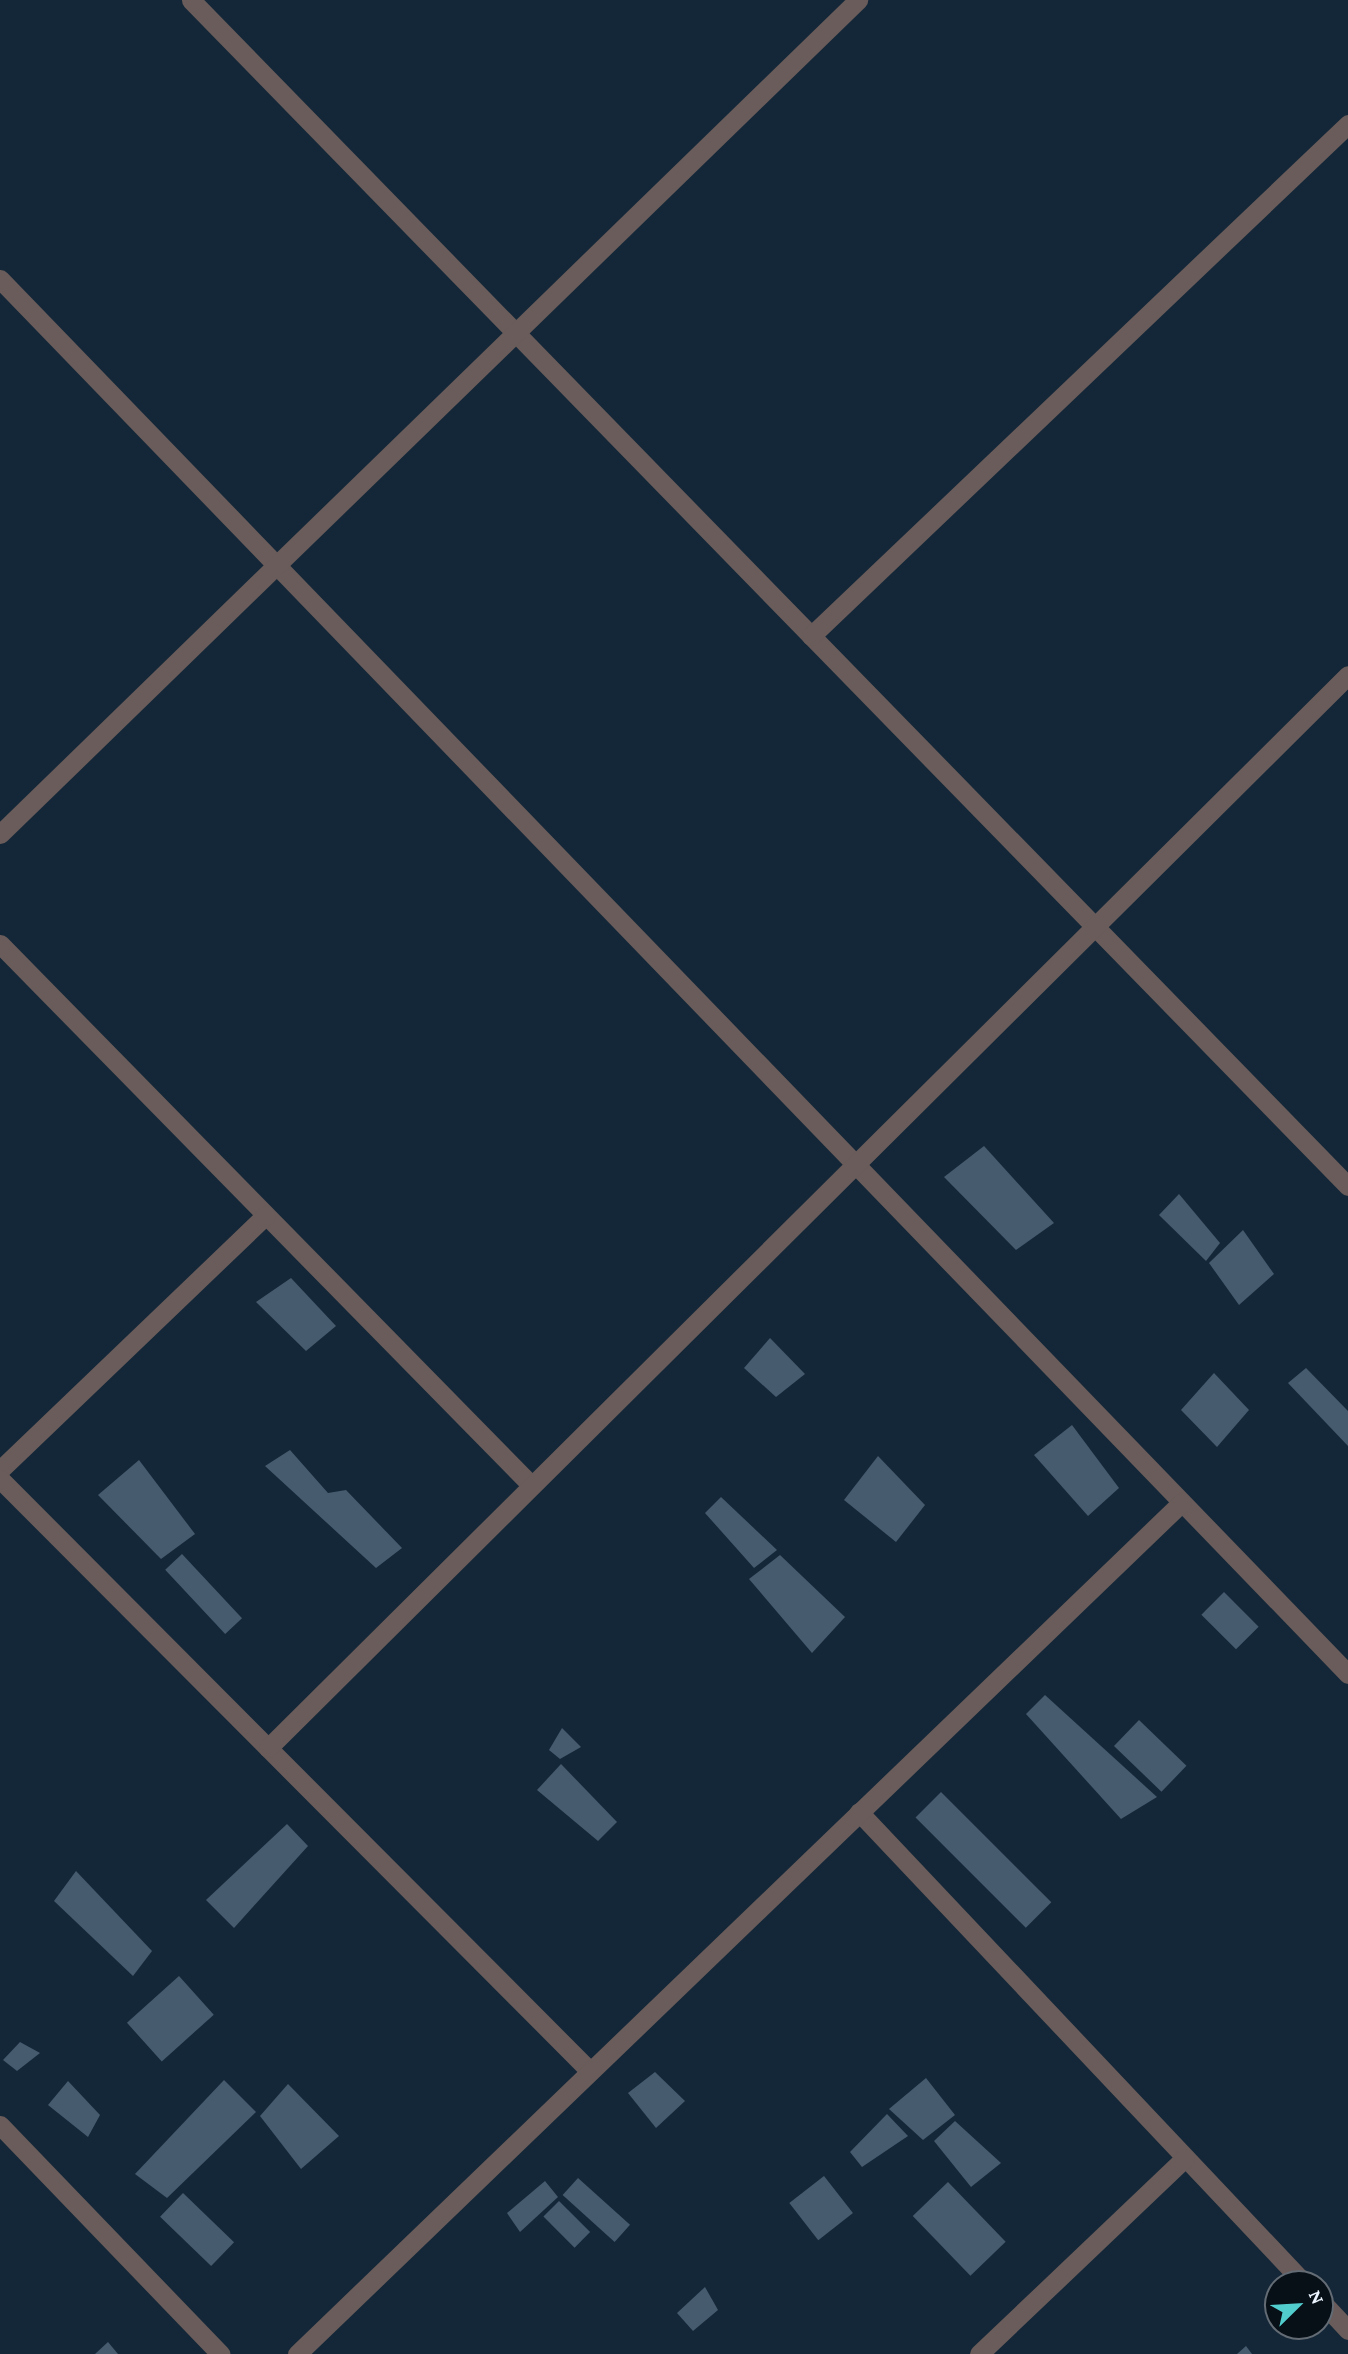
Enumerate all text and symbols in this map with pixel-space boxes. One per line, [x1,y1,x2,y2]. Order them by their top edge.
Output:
north arrow [1264,2270,1334,2340]
text: N [1305,2287,1329,2307]

